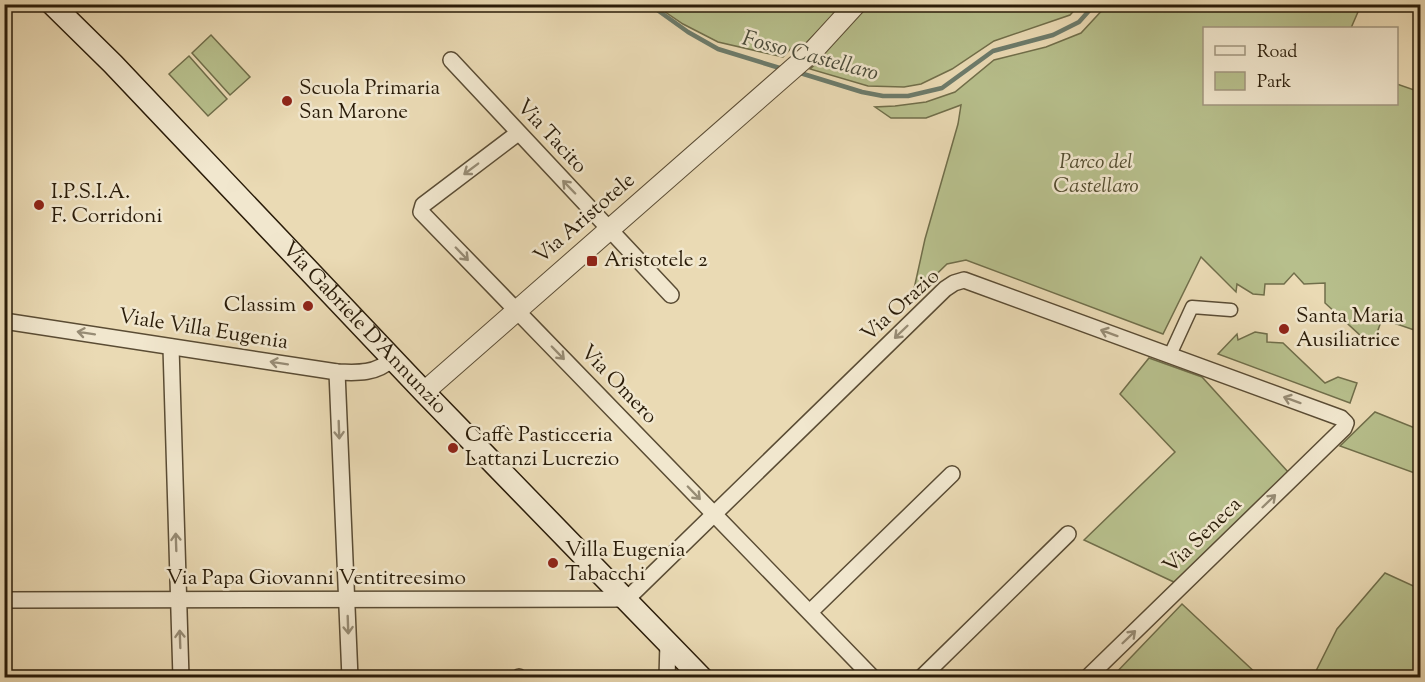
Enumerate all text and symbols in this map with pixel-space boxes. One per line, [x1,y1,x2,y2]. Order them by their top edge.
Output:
water label: Fosso Castellaro [738,23,882,91]
legend [1203,27,1398,105]
text: Road [1257,40,1297,66]
text: Park [1257,70,1292,96]
place label: Scuola Primaria San Marone [299,74,440,128]
street label: Via Tacito [509,93,593,181]
marker: Scuola Primaria San Marone [280,94,294,108]
park label: Parco del Castellaro [1053,148,1139,202]
one-way arrow [464,162,480,175]
street label: Via Aristotele [528,167,642,271]
place label: I.P.S.I.A. F. Corridoni [51,178,163,232]
one-way arrow [562,180,577,195]
marker: I.P.S.I.A. F. Corridoni [32,198,46,212]
street label: Via Gabriele D'Annunzio [274,235,453,422]
place label: Aristotele 2 [604,246,708,276]
one-way arrow [455,247,469,262]
marker: Aristotele 2 [585,254,599,268]
street label: Via Orazio [855,263,947,349]
place label: Classim [224,291,296,321]
marker: Classim [301,299,315,313]
street label: Viale Villa Eugenia [116,302,290,358]
place label: Santa Maria Ausiliatrice [1296,302,1404,356]
marker: Santa Maria Ausiliatrice [1277,322,1291,336]
one-way arrow [894,325,909,339]
one-way arrow [1101,326,1119,337]
one-way arrow [77,328,96,339]
street label: Via Omero [572,339,664,431]
one-way arrow [551,345,565,360]
one-way arrow [269,357,289,368]
one-way arrow [1284,394,1302,405]
one-way arrow [334,419,345,439]
place label: Caffè Pasticceria Lattanzi Lucrezio [465,421,619,475]
marker: Caffè Pasticceria Lattanzi Lucrezio [446,441,460,455]
one-way arrow [686,485,701,500]
street label: Via Seneca [1157,491,1249,581]
one-way arrow [1261,494,1276,508]
one-way arrow [171,532,182,552]
place label: Villa Eugenia Tabacchi [565,536,686,590]
marker: Villa Eugenia Tabacchi [546,556,560,570]
street label: Via Papa Giovanni Ventitreesimo [166,564,466,594]
one-way arrow [342,614,353,634]
one-way arrow [174,629,185,649]
one-way arrow [1121,629,1136,644]

